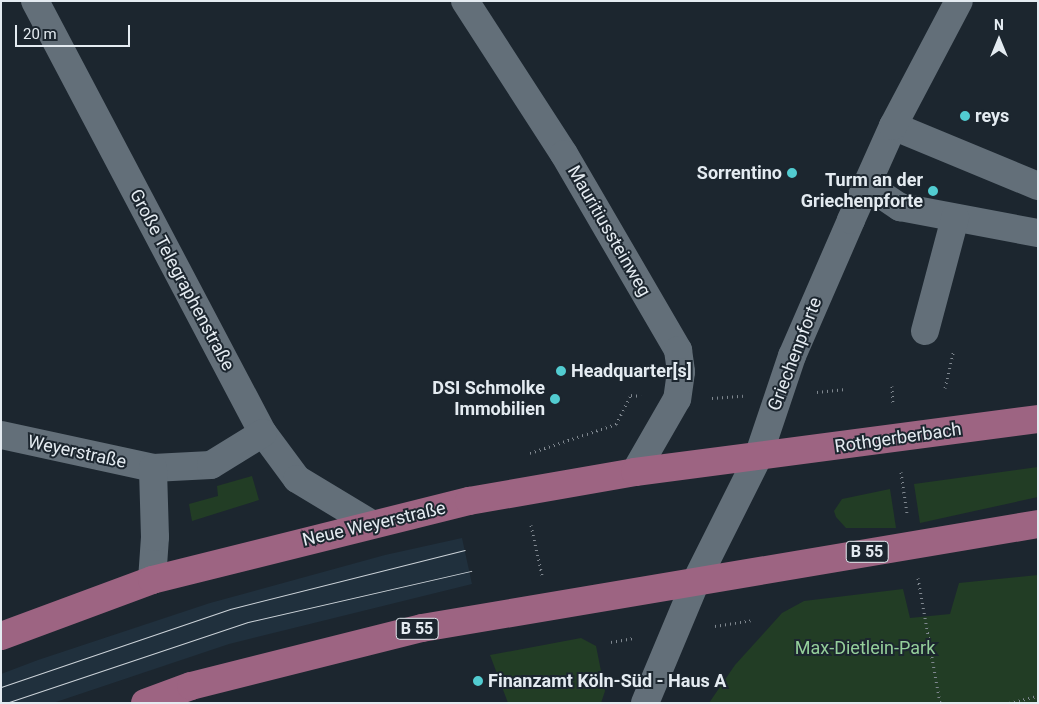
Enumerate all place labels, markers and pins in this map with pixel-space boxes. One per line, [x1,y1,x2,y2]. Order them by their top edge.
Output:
place label: reys [975,105,1009,127]
marker: reys [959,110,971,122]
place label: Sorrentino [697,162,782,184]
marker: Sorrentino [786,167,798,179]
place label: Turm an der Griechenpforte [801,170,923,212]
marker: Turm an der Griechenpforte [927,185,939,197]
place label: Headquarter[s] [571,360,692,382]
marker: Headquarter[s] [555,365,567,377]
place label: DSI Schmolke Immobilien [432,378,545,420]
marker: DSI Schmolke Immobilien [549,393,561,405]
place label: Finanzamt Köln-Süd - Haus A [488,670,726,692]
marker: Finanzamt Köln-Süd - Haus A [472,675,484,687]

